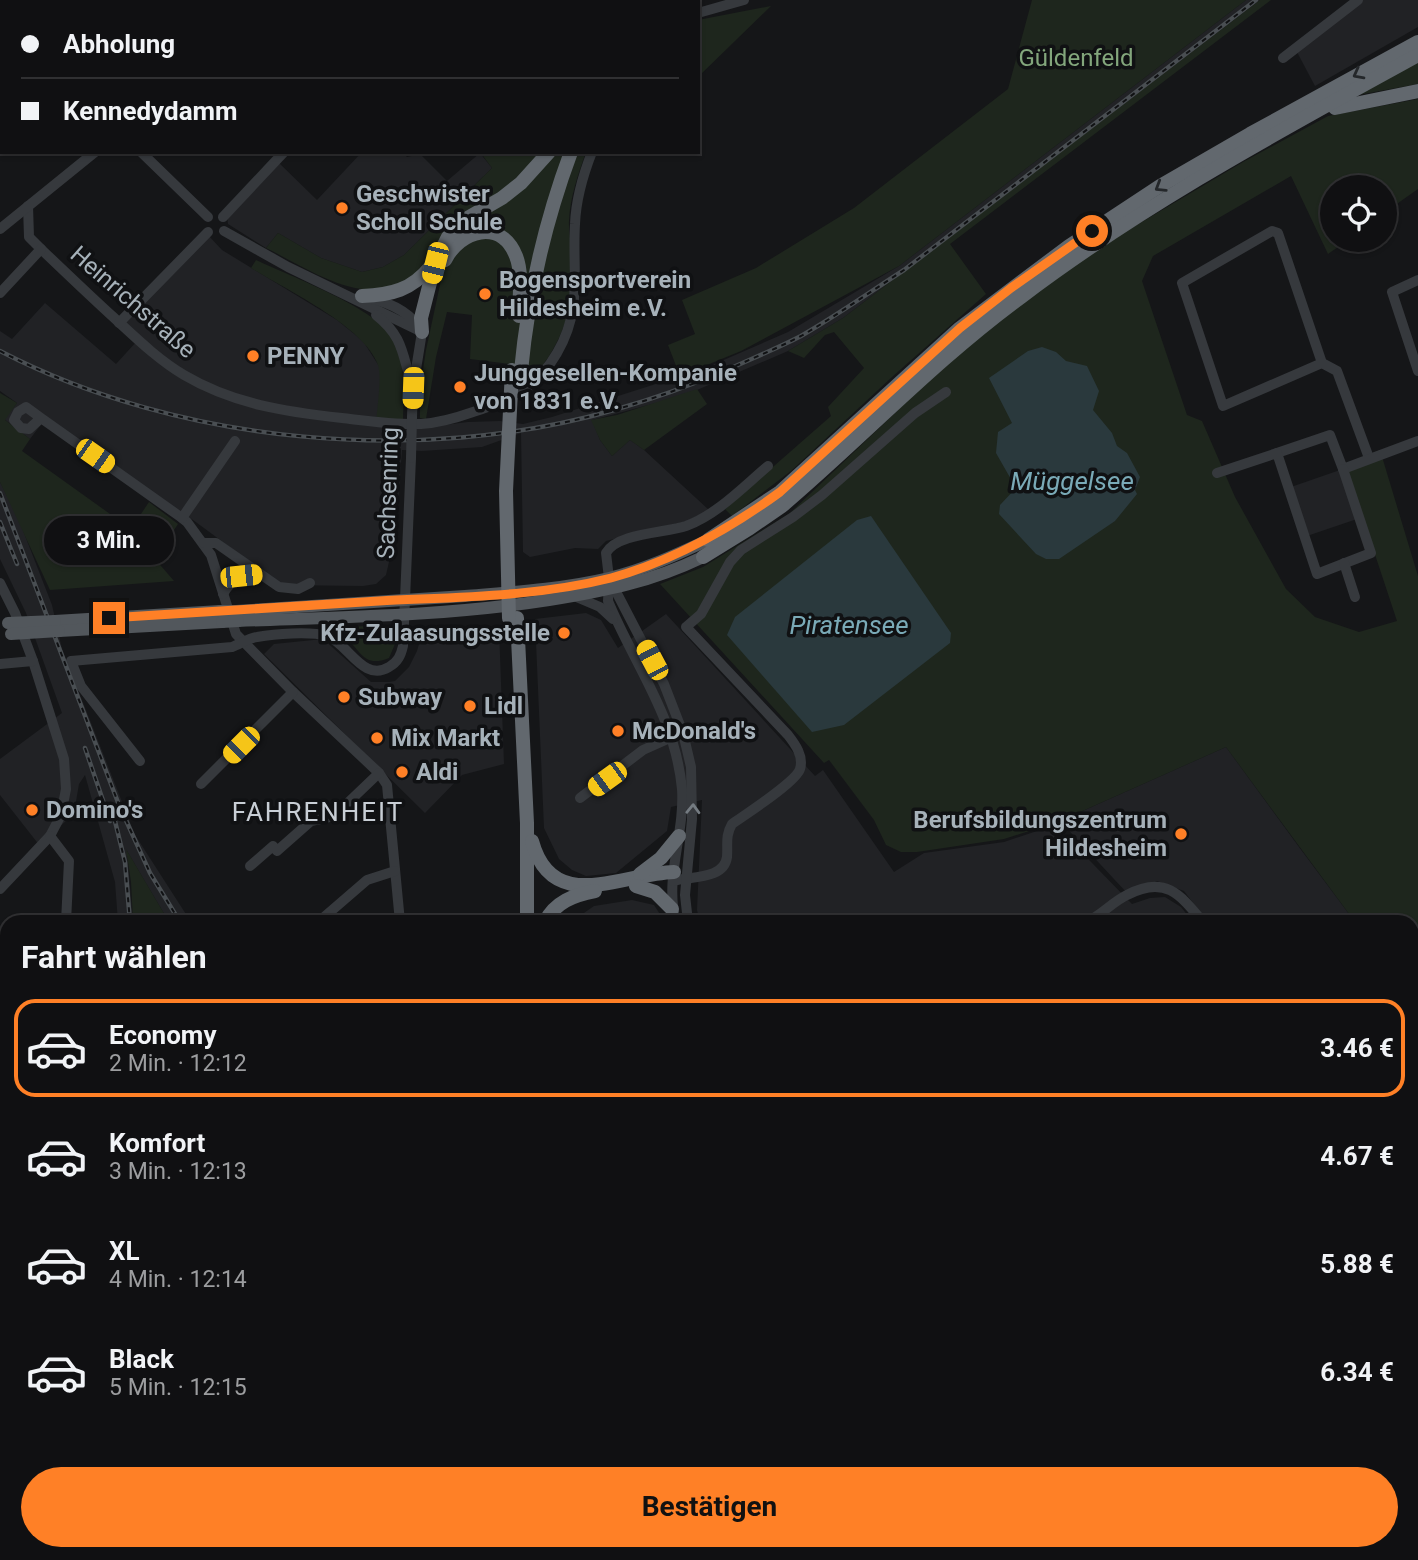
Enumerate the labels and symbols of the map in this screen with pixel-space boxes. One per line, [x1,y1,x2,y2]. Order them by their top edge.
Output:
park label: Güldenfeld [1018,44,1134,72]
one-way arrow [1353,66,1365,79]
one-way arrow [1155,178,1168,191]
place label: Geschwister Scholl Schule [356,180,502,236]
marker: Geschwister Scholl Schule [334,200,350,216]
route start [1076,215,1108,247]
street label: Heinrichstraße [65,240,201,364]
car [420,240,451,286]
place label: Bogensportverein Hildesheim e.V. [499,266,691,322]
marker: Bogensportverein Hildesheim e.V. [477,286,493,302]
place label: PENNY [267,342,345,370]
marker: PENNY [245,348,261,364]
place label: Junggesellen-Kompanie von 1831 e.V. [474,359,737,415]
car [402,367,425,409]
marker: Junggesellen-Kompanie von 1831 e.V. [452,379,468,395]
street label: Sachsenring [372,426,404,560]
car [72,435,119,477]
water label: Müggelsee [1010,466,1134,496]
callout: 3 Min. [44,516,174,566]
car [220,563,263,589]
route end [93,602,125,634]
water label: Piratensee [789,610,909,640]
place label: Kfz-Zulaasungsstelle [320,619,550,647]
marker: Kfz-Zulaasungsstelle [556,625,572,641]
car [633,637,672,683]
place label: Subway [358,683,443,711]
marker: Subway [336,689,352,705]
place label: Lidl [484,692,523,720]
marker: Lidl [462,698,478,714]
place label: McDonald's [632,717,756,745]
car [219,723,264,767]
marker: McDonald's [610,723,626,739]
place label: Mix Markt [391,724,500,752]
marker: Mix Markt [369,730,385,746]
place label: Aldi [416,758,458,786]
car [584,758,631,800]
marker: Aldi [394,764,410,780]
place label: Domino's [46,796,143,824]
district label: FAHRENHEIT [232,797,404,827]
marker: Domino's [24,802,40,818]
one-way arrow [685,804,700,815]
place label: Berufsbildungszentrum Hildesheim [913,806,1167,862]
marker: Berufsbildungszentrum Hildesheim [1173,826,1189,842]

